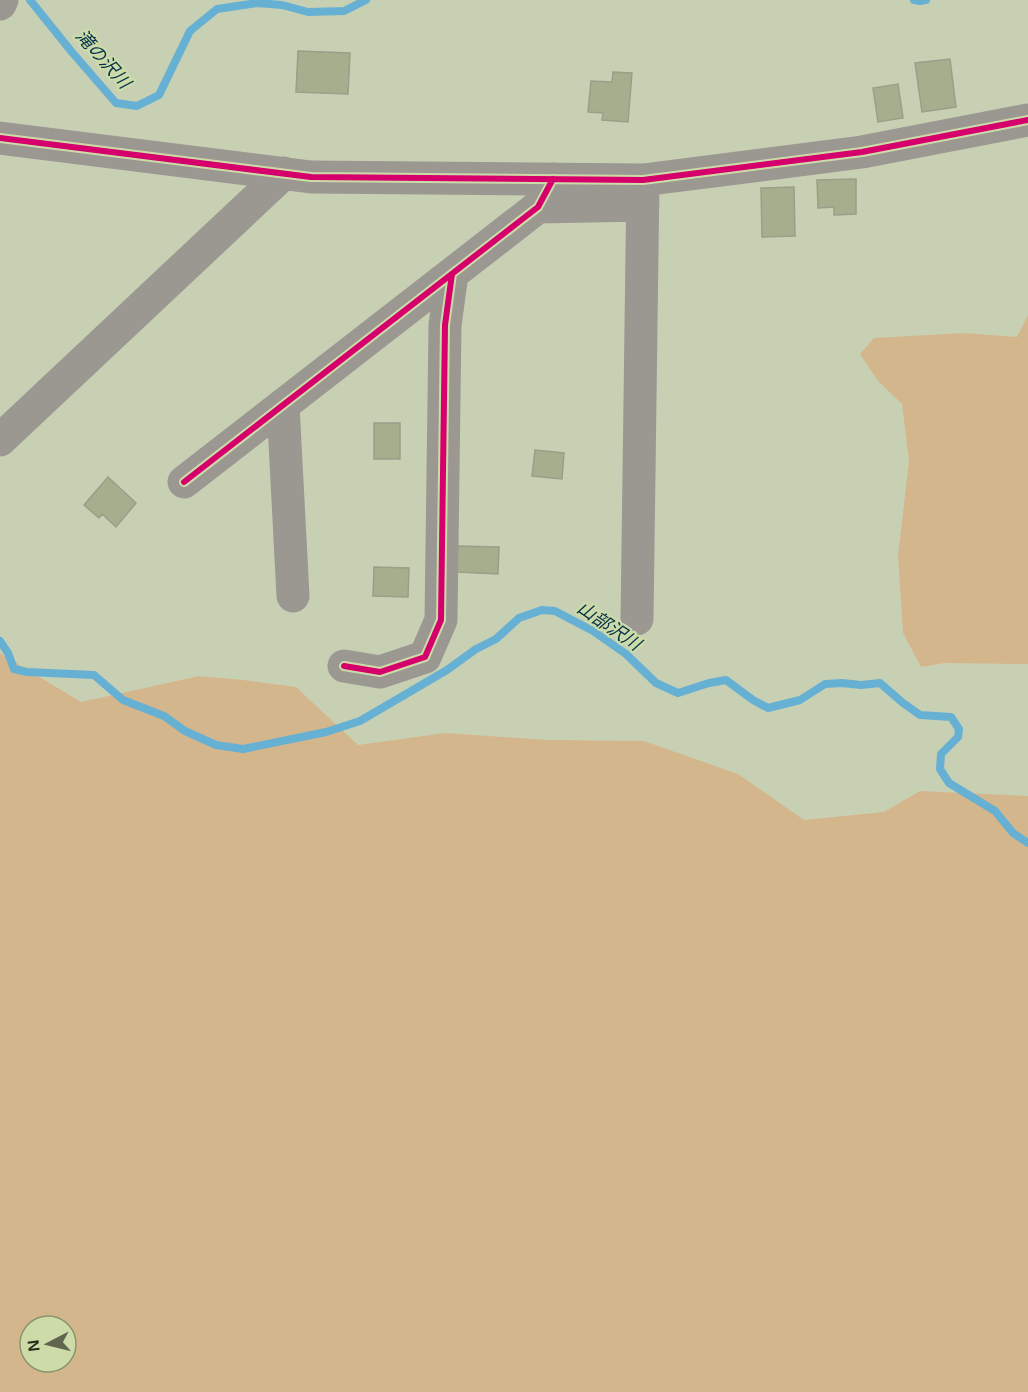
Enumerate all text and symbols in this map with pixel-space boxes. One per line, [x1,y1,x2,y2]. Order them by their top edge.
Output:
water label: 滝の沢川 [71,26,136,94]
water label: 山部沢川 [574,598,646,656]
north arrow [18,1314,78,1374]
text: N [24,1339,43,1353]

